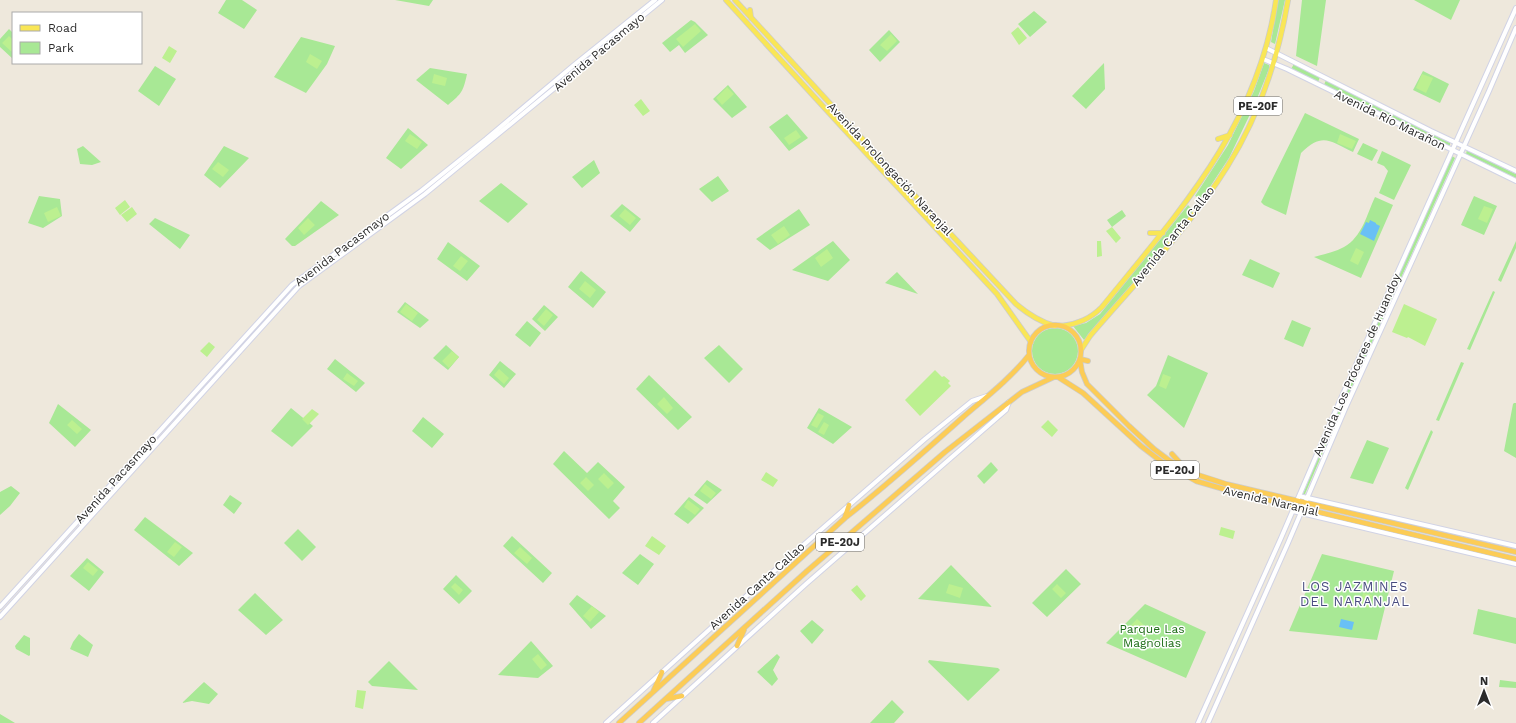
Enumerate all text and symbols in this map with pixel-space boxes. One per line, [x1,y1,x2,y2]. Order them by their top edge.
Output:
street label: Avenida Pacasmayo [551,10,647,94]
legend [12,12,142,64]
text: Road [48,21,77,35]
text: Park [48,41,74,55]
street label: Avenida Río Marañon [1332,87,1448,153]
road number: PE-20F [1234,97,1282,115]
street label: Avenida Prolongación Naranjal [825,100,956,239]
street label: Avenida Canta Callao [1129,183,1217,289]
street label: Avenida Pacasmayo [292,209,392,289]
street label: Avenida Los Próceres de Huandoy [1310,271,1404,459]
street label: Avenida Pacasmayo [72,432,160,526]
road number: PE-20J [1151,461,1199,479]
street label: Avenida Naranjal [1222,483,1320,519]
road number: PE-20J [816,533,864,551]
street label: Avenida Canta Callao [706,539,808,633]
district label: LOS JAZMINES DEL NARANJAL [1300,579,1410,609]
park label: Parque Las Magnolias [1119,622,1185,650]
north arrow [1464,671,1504,711]
text: N [1480,675,1488,688]

